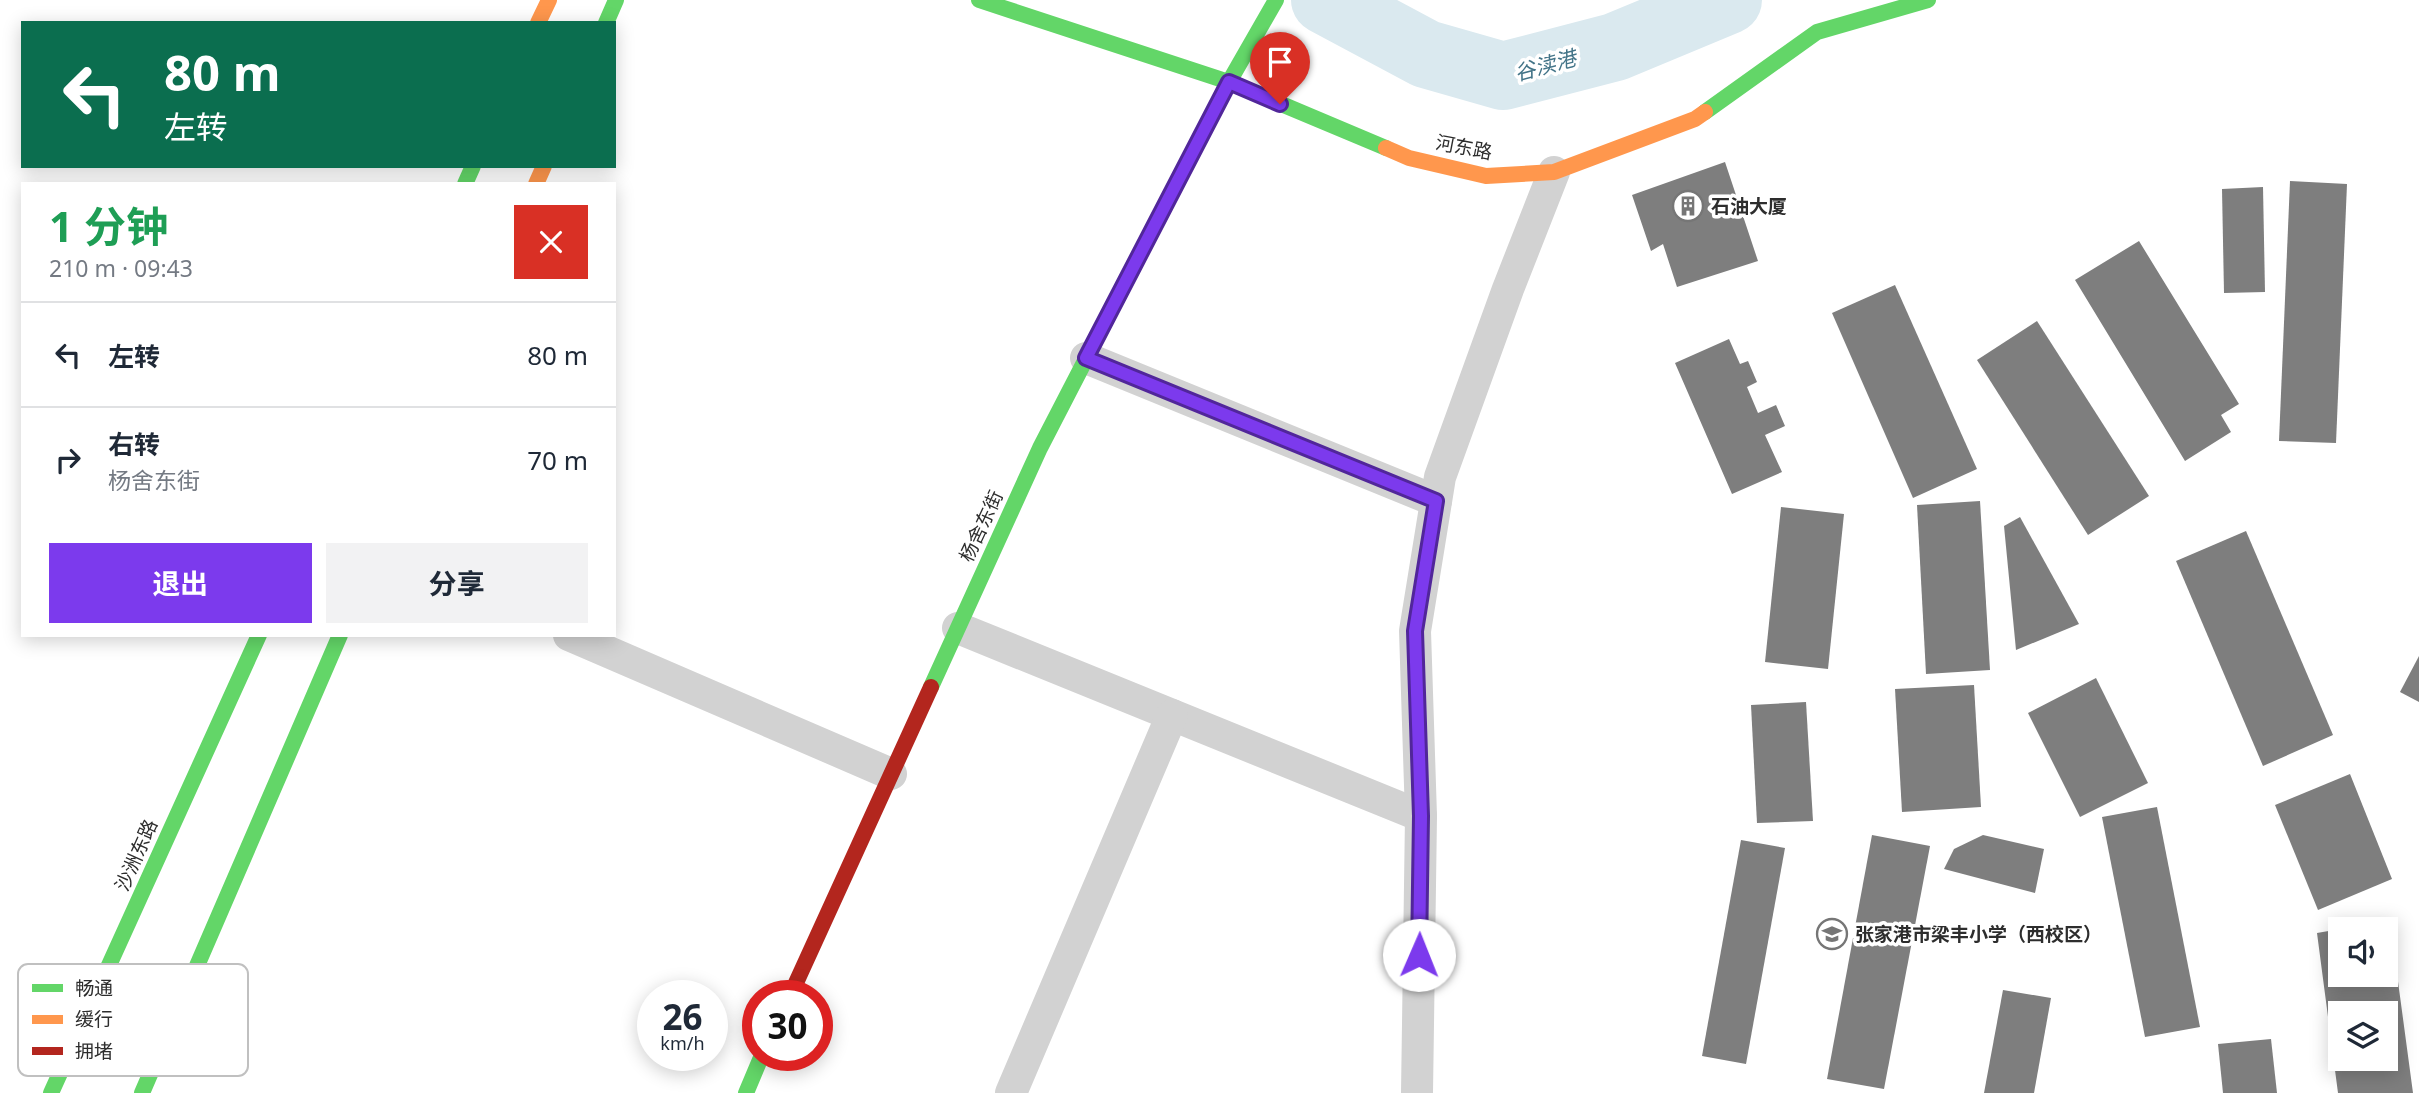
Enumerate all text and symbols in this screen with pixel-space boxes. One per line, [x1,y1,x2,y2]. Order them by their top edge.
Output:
pin [1250,32,1310,104]
text: 80 m [164,39,281,105]
icon: arrive [1261,43,1299,81]
water label: 谷渎港 [1511,43,1582,87]
icon: left [49,49,140,140]
text: 左转 [164,105,228,148]
street label: 河东路 [1434,129,1494,165]
building icon: 石油大厦 [1671,189,1705,223]
place label: 石油大厦 [1711,193,1787,219]
text: 1 分钟 [49,197,168,254]
button: close [514,205,588,279]
text: 210 m · 09:43 [49,252,193,284]
icon: left [49,336,87,374]
text: 80 m [527,337,588,373]
text: 左转 [108,338,160,374]
text: 右转 [108,426,160,462]
icon: right [49,441,87,479]
text: 70 m [527,442,588,478]
text: 杨舍东街 [108,464,200,496]
street label: 杨舍东街 [953,486,1009,566]
button: 退出 [49,543,312,623]
button: 分享 [326,543,588,623]
street label: 沙洲东路 [109,815,163,895]
school or university icon: 张家港市梁丰小学（西校区） [1815,917,1849,951]
map controls [2328,917,2398,1071]
button: sound [2328,917,2398,987]
position arrow [1382,918,1456,992]
place label: 张家港市梁丰小学（西校区） [1855,921,2102,947]
legend [18,964,248,1076]
text: 畅通 [75,975,113,1001]
speed limit sign: 30 [742,980,833,1071]
text: 26 [662,993,703,1040]
button: layers [2328,1001,2398,1071]
text: 缓行 [75,1006,113,1032]
text: km/h [660,1031,705,1055]
text: 拥堵 [75,1038,113,1064]

